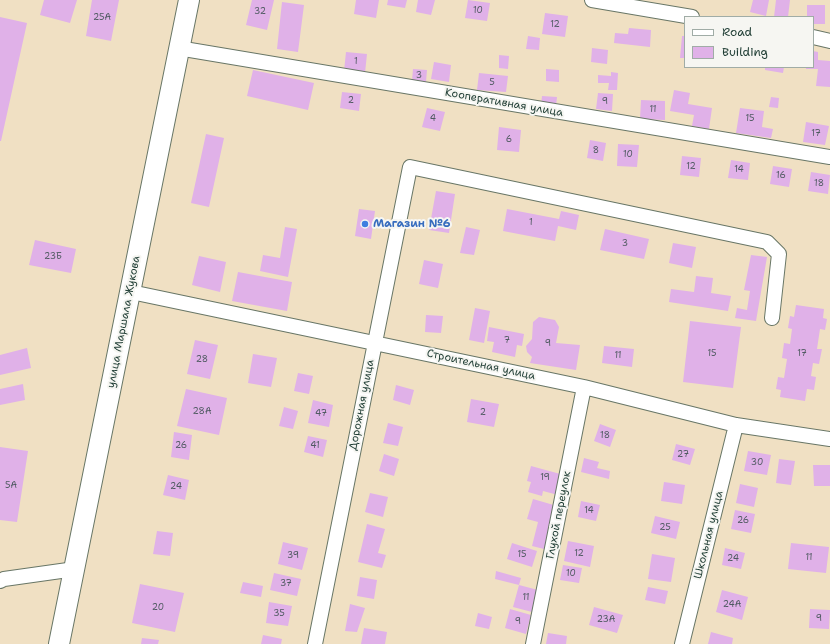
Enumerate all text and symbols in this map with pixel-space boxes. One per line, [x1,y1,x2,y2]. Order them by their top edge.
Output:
house number: 10 [473,6,483,16]
house number: 32 [254,7,266,17]
house number: 25А [93,13,111,23]
legend [684,16,814,68]
house number: 12 [550,20,560,30]
text: Road [722,24,752,40]
text: Building [722,44,768,60]
house number: 1 [354,57,358,67]
house number: 3 [416,71,422,81]
house number: 5 [489,78,495,88]
street label: Кооперативная улица [444,86,564,120]
house number: 2 [348,96,354,106]
house number: 9 [602,97,608,107]
house number: 11 [649,105,657,115]
house number: 4 [430,114,436,124]
house number: 15 [745,114,755,124]
house number: 17 [811,129,821,139]
house number: 6 [506,135,512,145]
house number: 8 [593,146,599,156]
house number: 10 [623,150,633,160]
house number: 12 [686,162,696,172]
house number: 14 [734,165,744,175]
house number: 16 [776,171,786,181]
house number: 18 [814,179,824,189]
place label: Магазин №6 [373,217,450,231]
house number: 1 [529,218,533,228]
marker: Магазин №6 [360,219,370,229]
house number: 3 [622,239,628,249]
house number: 23Б [44,252,62,262]
street label: улица Маршала Жукова [105,255,143,389]
house number: 7 [504,336,510,346]
house number: 9 [545,339,551,349]
street label: Строительная улица [426,347,536,383]
house number: 15 [707,349,717,359]
house number: 17 [797,349,807,359]
house number: 11 [614,351,622,361]
house number: 28 [196,355,208,365]
street label: Дорожная улица [347,359,377,451]
house number: 28А [193,407,211,417]
house number: 2 [480,408,486,418]
house number: 47 [315,409,327,419]
house number: 18 [600,431,610,441]
house number: 26 [175,441,187,451]
house number: 41 [310,441,320,451]
house number: 27 [677,450,689,460]
house number: 30 [751,458,763,468]
street label: Глухой переулок [544,470,574,560]
house number: 19 [540,473,550,483]
house number: 5А [5,481,17,491]
house number: 24 [170,482,182,492]
street label: Школьная улица [692,489,726,581]
house number: 14 [584,506,594,516]
house number: 26 [737,516,749,526]
house number: 25 [659,523,671,533]
house number: 12 [574,549,584,559]
house number: 15 [517,550,527,560]
house number: 39 [287,551,299,561]
house number: 11 [805,553,813,563]
house number: 24 [727,554,739,564]
house number: 10 [566,569,576,579]
house number: 37 [280,579,292,589]
house number: 11 [522,593,530,603]
house number: 24А [723,600,741,610]
house number: 20 [152,603,164,613]
house number: 35 [273,609,285,619]
house number: 9 [816,614,822,624]
house number: 23А [597,615,615,625]
house number: 9 [515,617,521,627]

